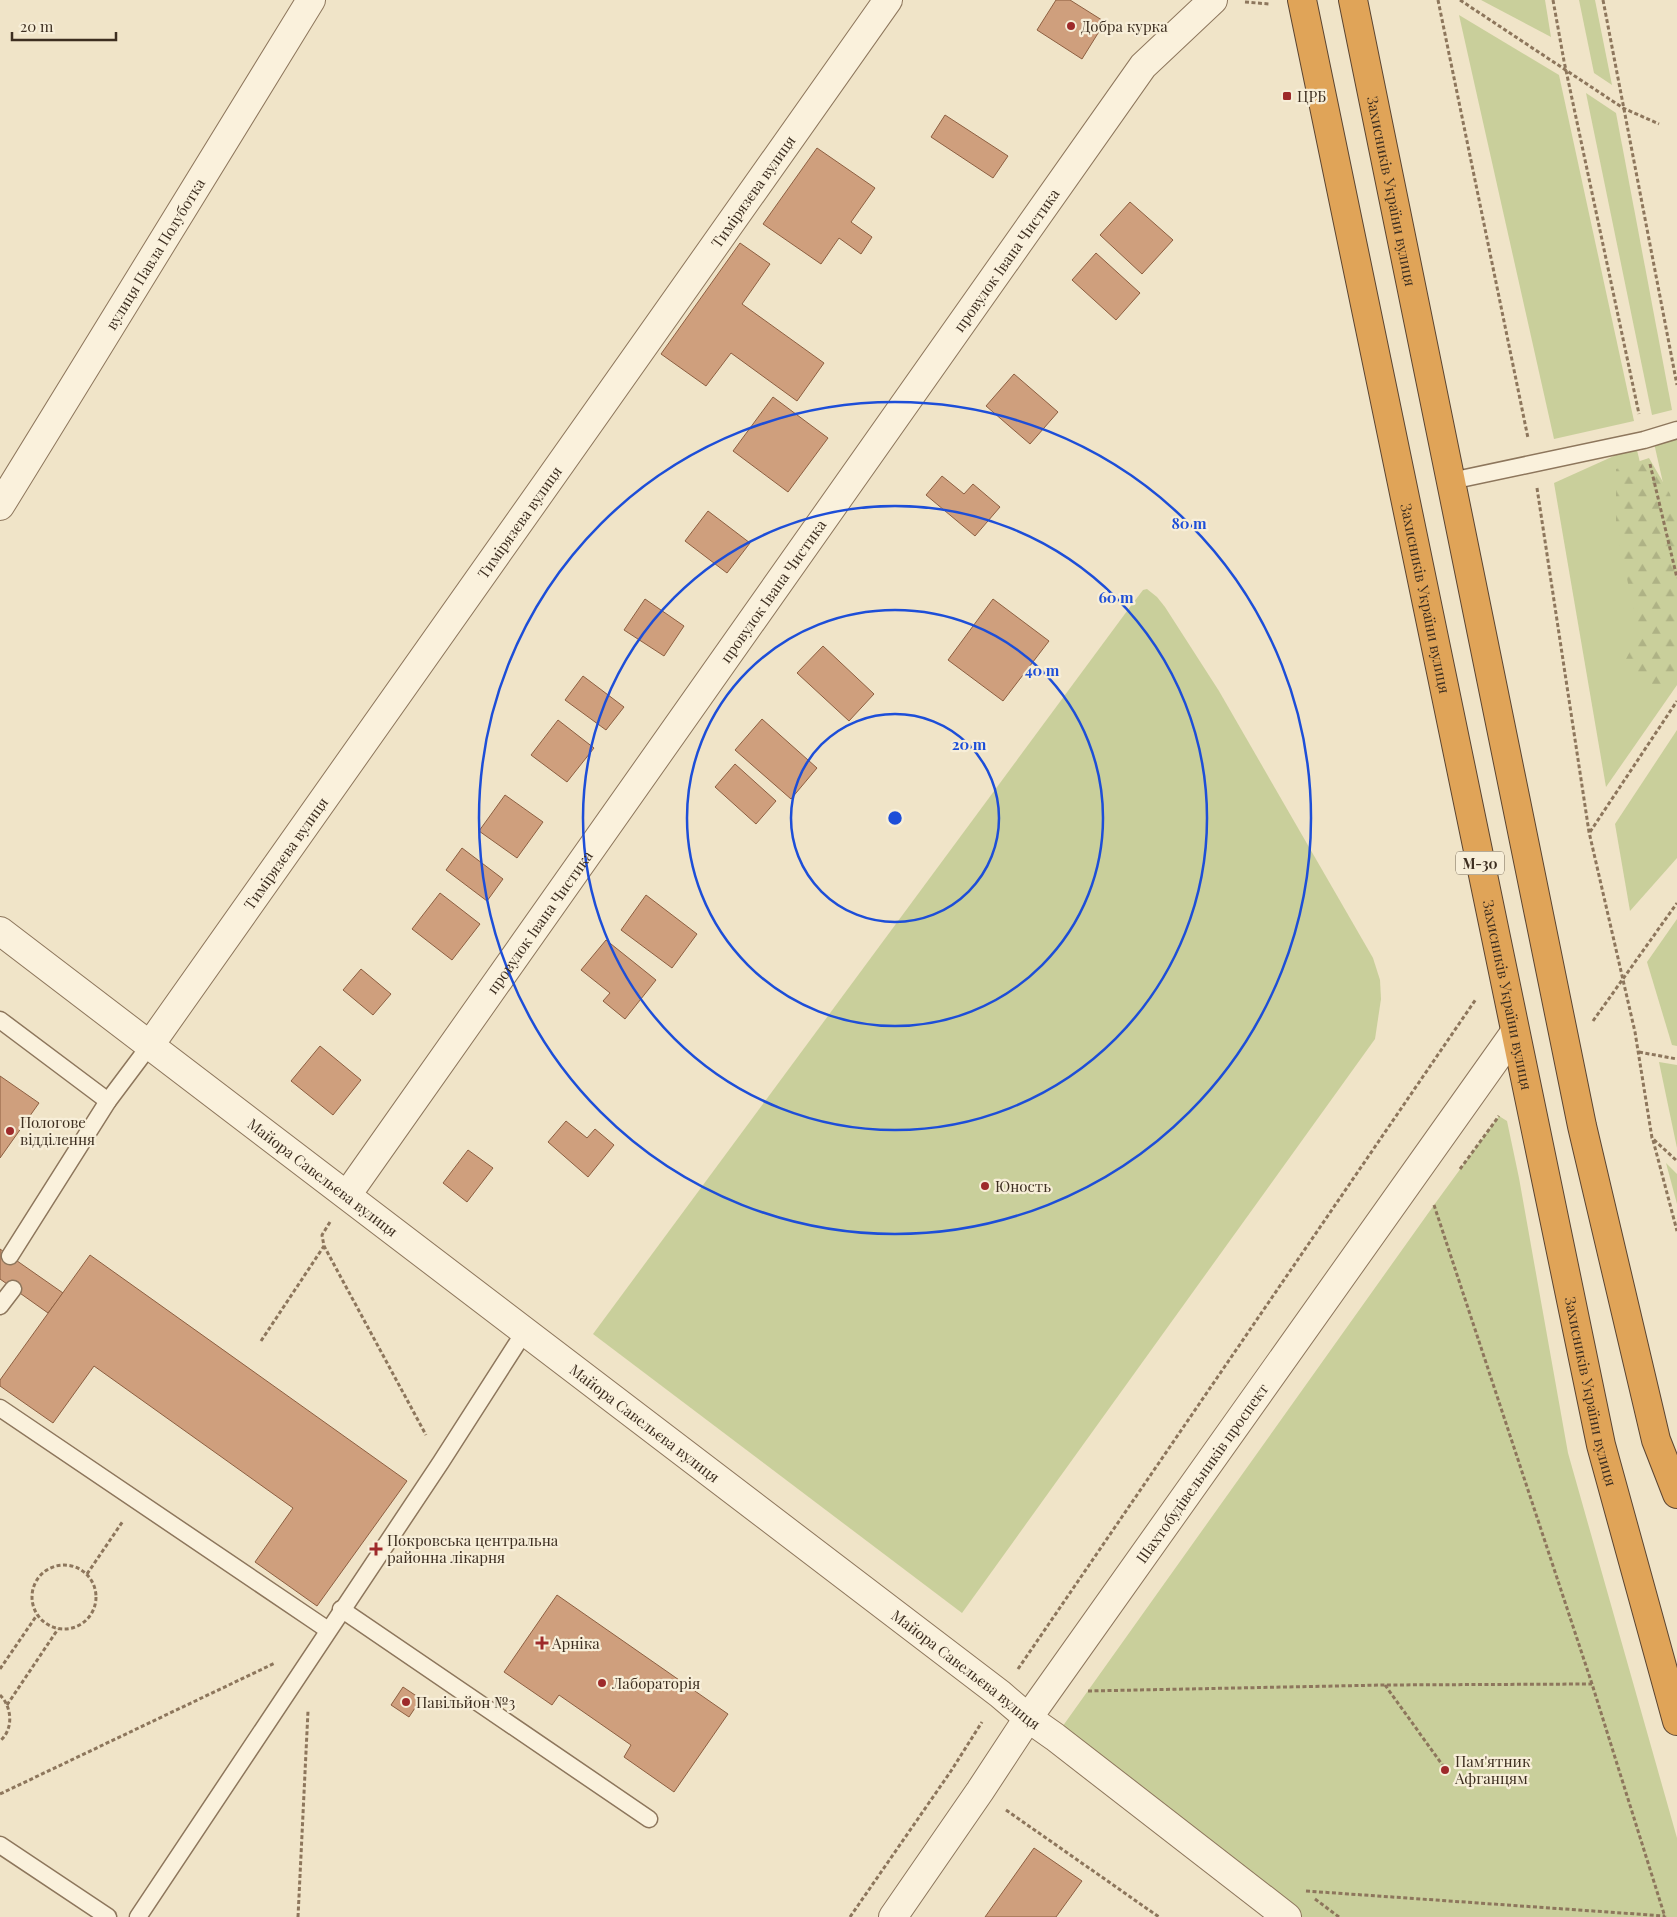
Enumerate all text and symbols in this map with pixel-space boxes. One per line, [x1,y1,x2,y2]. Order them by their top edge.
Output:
scale bar [12,10,116,42]
text: 20 m [20,16,54,36]
place label: Добра курка [1081,16,1168,36]
marker: Добра курка [1065,20,1077,32]
place label: ЦРБ [1297,86,1326,106]
marker: ЦРБ [1281,90,1293,102]
street label: Захисників України вулиця [1363,94,1421,288]
street label: Тимірязєва вулиця [706,131,799,252]
street label: вулиця Павла Полуботка [101,174,209,333]
street label: провулок Івана Чистика [949,184,1064,336]
street label: Тимірязєва вулиця [473,462,566,582]
street label: Захисників України вулиця [1396,501,1455,695]
text: 80 m [1171,513,1207,533]
street label: провулок Івана Чистика [715,515,831,667]
text: 60 m [1098,587,1134,607]
text: 40 m [1025,660,1060,680]
text: 20 m [952,734,987,754]
street label: Тимірязєва вулиця [239,793,332,913]
centre of rings [886,809,904,827]
street label: провулок Івана Чистика [482,846,597,998]
road number: М-30 [1456,851,1504,874]
street label: Захисників України вулиця [1478,898,1537,1092]
place label: Пологове відділення [20,1112,95,1149]
street label: Майора Савельєва вулиця [244,1114,402,1241]
marker: Пологове відділення [4,1125,16,1137]
place label: Юность [995,1176,1051,1196]
marker: Юность [979,1180,991,1192]
street label: Захисників України вулиця [1561,1295,1622,1488]
street label: Майора Савельєва вулиця [566,1359,724,1487]
street label: Шахтобудівельників проспект [1131,1379,1273,1567]
place label: Покровська центральна районна лікарня [387,1530,559,1567]
marker: Покровська центральна районна лікарня [369,1542,383,1556]
street label: Майора Савельєва вулиця [888,1605,1044,1734]
place label: Арніка [551,1633,600,1653]
marker: Арніка [536,1637,548,1649]
place label: Лабораторія [611,1673,700,1693]
marker: Лабораторія [596,1677,608,1689]
place label: Павільйон №3 [416,1692,516,1712]
marker: Павільйон №3 [400,1696,412,1708]
place label: Пам'ятник Афганцям [1454,1751,1531,1788]
marker: Пам'ятник Афганцям [1439,1764,1451,1776]

